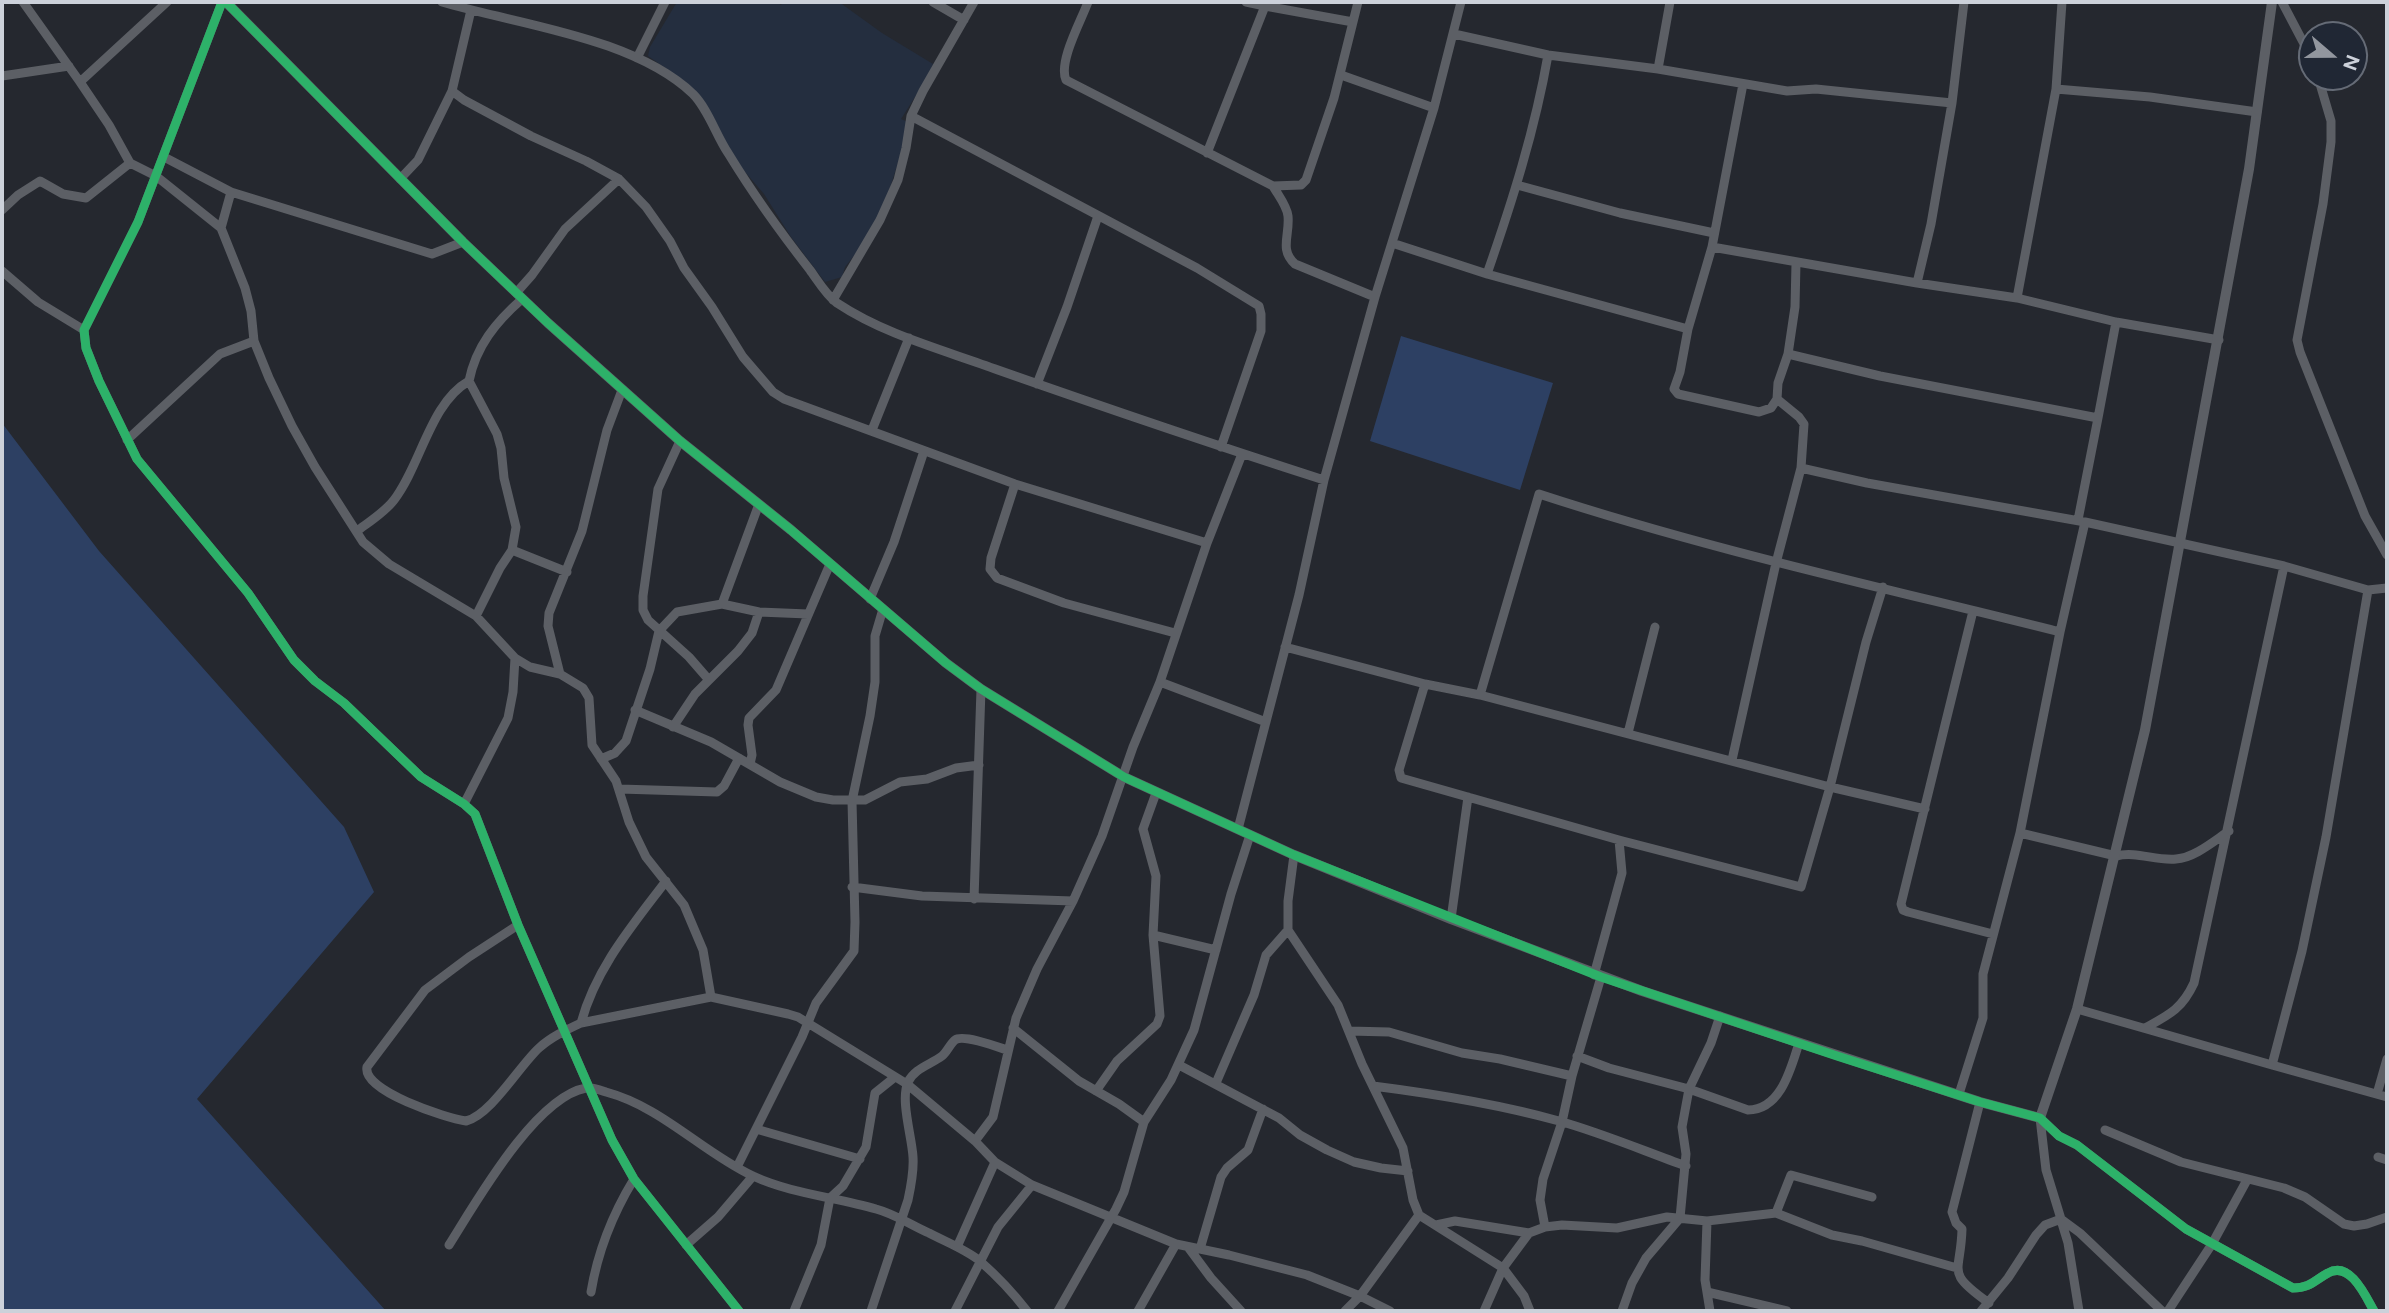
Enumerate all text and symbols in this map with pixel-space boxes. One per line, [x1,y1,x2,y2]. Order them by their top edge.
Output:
north arrow [2298,21,2368,91]
text: N [2338,52,2365,74]

